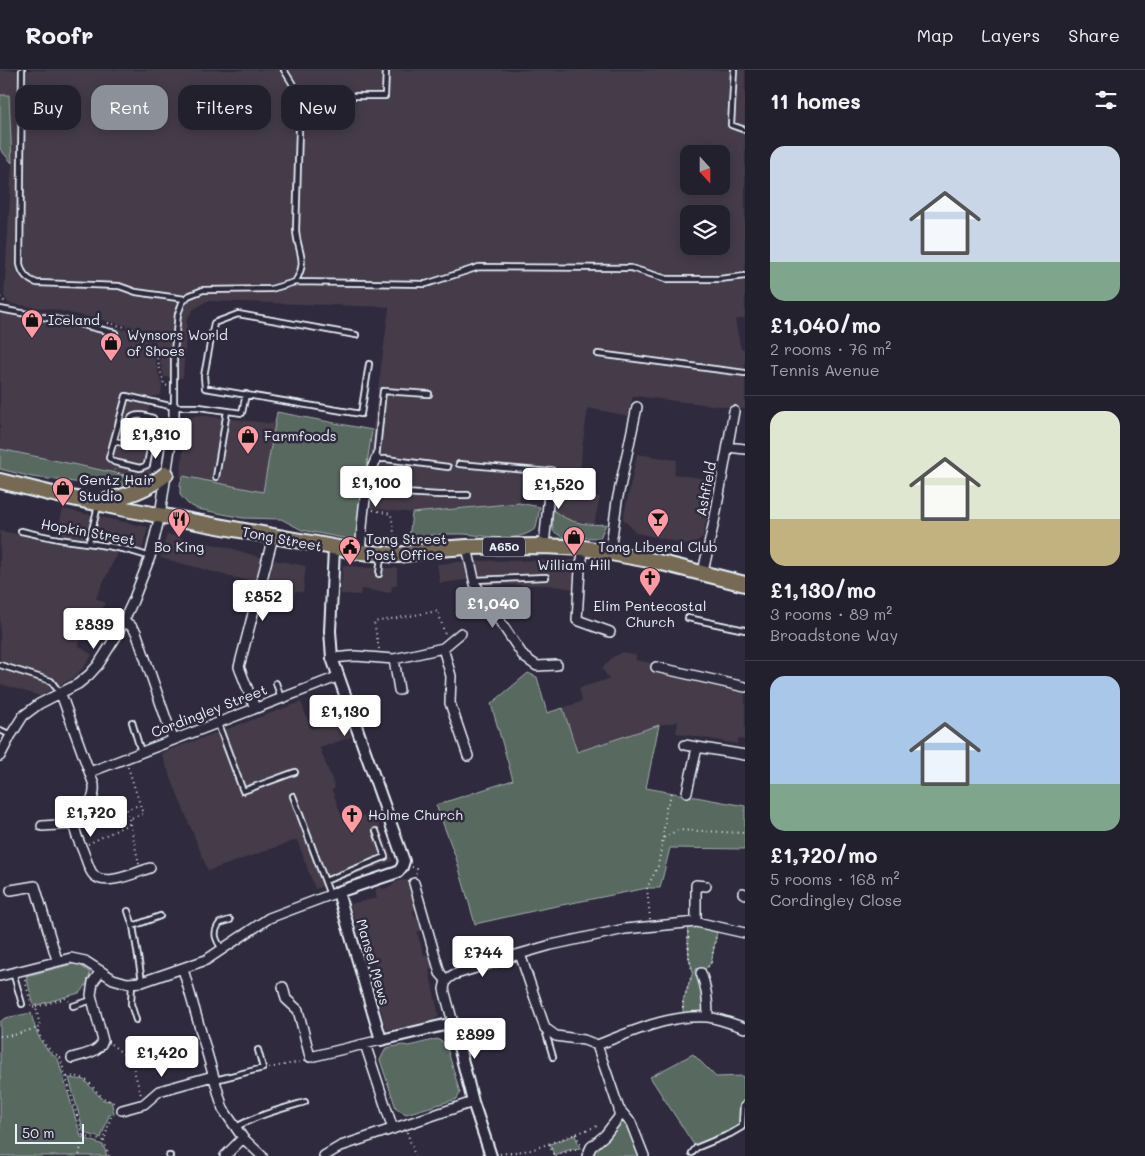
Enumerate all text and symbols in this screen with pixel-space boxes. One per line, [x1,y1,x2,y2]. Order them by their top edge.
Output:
text: Roofr [25,19,94,50]
text: Map [917,23,953,47]
text: Layers [981,23,1040,47]
text: Share [1068,23,1120,47]
chip: Buy [15,85,81,130]
chip: Rent [91,85,168,130]
chip: Filters [178,85,271,130]
chip: New [281,85,355,130]
icon: filters [1092,86,1120,114]
text: 11 homes [770,87,861,114]
north arrow [680,145,730,195]
map controls [680,145,730,255]
icon: home [900,178,990,268]
button: layers [680,205,730,255]
shop icon: Iceland [20,308,44,339]
place label: Iceland [48,310,100,329]
text: £1,040/mo [770,311,881,338]
place label: Wynsors World of Shoes [127,325,228,360]
shop icon: Wynsors World of Shoes [99,331,123,362]
text: 2 rooms · 76 m² [770,338,891,359]
text: Tennis Avenue [770,359,880,380]
pin: £1,310 [115,418,197,460]
text: £1,310 [132,423,180,444]
shop icon: Farmfoods [236,424,260,455]
place label: Farmfoods [264,426,336,445]
icon: home [900,444,990,534]
street label: Ashfield [691,460,720,518]
pin: £1,100 [335,466,417,508]
pin: £1,520 [518,468,600,510]
place label: Gentz Hair Studio [79,470,154,505]
text: £1,100 [351,471,401,492]
text: £1,520 [534,473,584,494]
shop icon: Gentz Hair Studio [51,476,75,507]
restaurant icon: Bo King [167,507,191,538]
bar icon: Tong Liberal Club [646,507,670,538]
street label: Hopkin Street [39,514,137,549]
street label: Tong Street [241,521,324,556]
shop icon: William Hill [562,525,586,556]
place label: Tong Street Post Office [366,529,447,564]
public building icon: Tong Street Post Office [338,535,362,566]
place label: Bo King [154,537,204,556]
place label: Tong Liberal Club [598,537,718,556]
road number: A650 [483,538,525,557]
place label: William Hill [537,555,611,574]
church icon: Elim Pentecostal Church [638,566,662,597]
text: £1,130/mo [770,576,876,603]
pin: £852 [233,580,293,622]
text: £852 [244,585,282,606]
pin: £1,040 [452,586,534,629]
text: £1,040 [467,592,519,613]
place label: Elim Pentecostal Church [594,596,707,631]
text: 3 rooms · 89 m² [770,603,892,624]
pin: £839 [64,608,124,650]
text: £839 [74,613,114,634]
text: Broadstone Way [770,624,898,645]
street label: Cordingley Street [148,680,270,741]
pin: £1,130 [304,694,386,737]
text: £1,130 [321,700,369,721]
icon: home [900,709,990,799]
pin: £1,720 [50,796,132,838]
text: £1,720 [66,801,116,822]
church icon: Holme Church [340,803,364,834]
place label: Holme Church [368,805,463,824]
text: £1,720/mo [770,841,877,868]
text: 5 rooms · 168 m² [770,868,900,889]
text: Cordingley Close [770,889,902,910]
street label: Mansel Mews [352,917,395,1007]
pin: £744 [453,936,513,978]
text: £744 [463,941,503,962]
pin: £899 [445,1018,505,1060]
text: £899 [455,1023,495,1044]
pin: £1,420 [121,1036,203,1078]
text: £1,420 [136,1041,188,1062]
scale bar [15,1121,84,1144]
text: 50 m [22,1123,54,1142]

